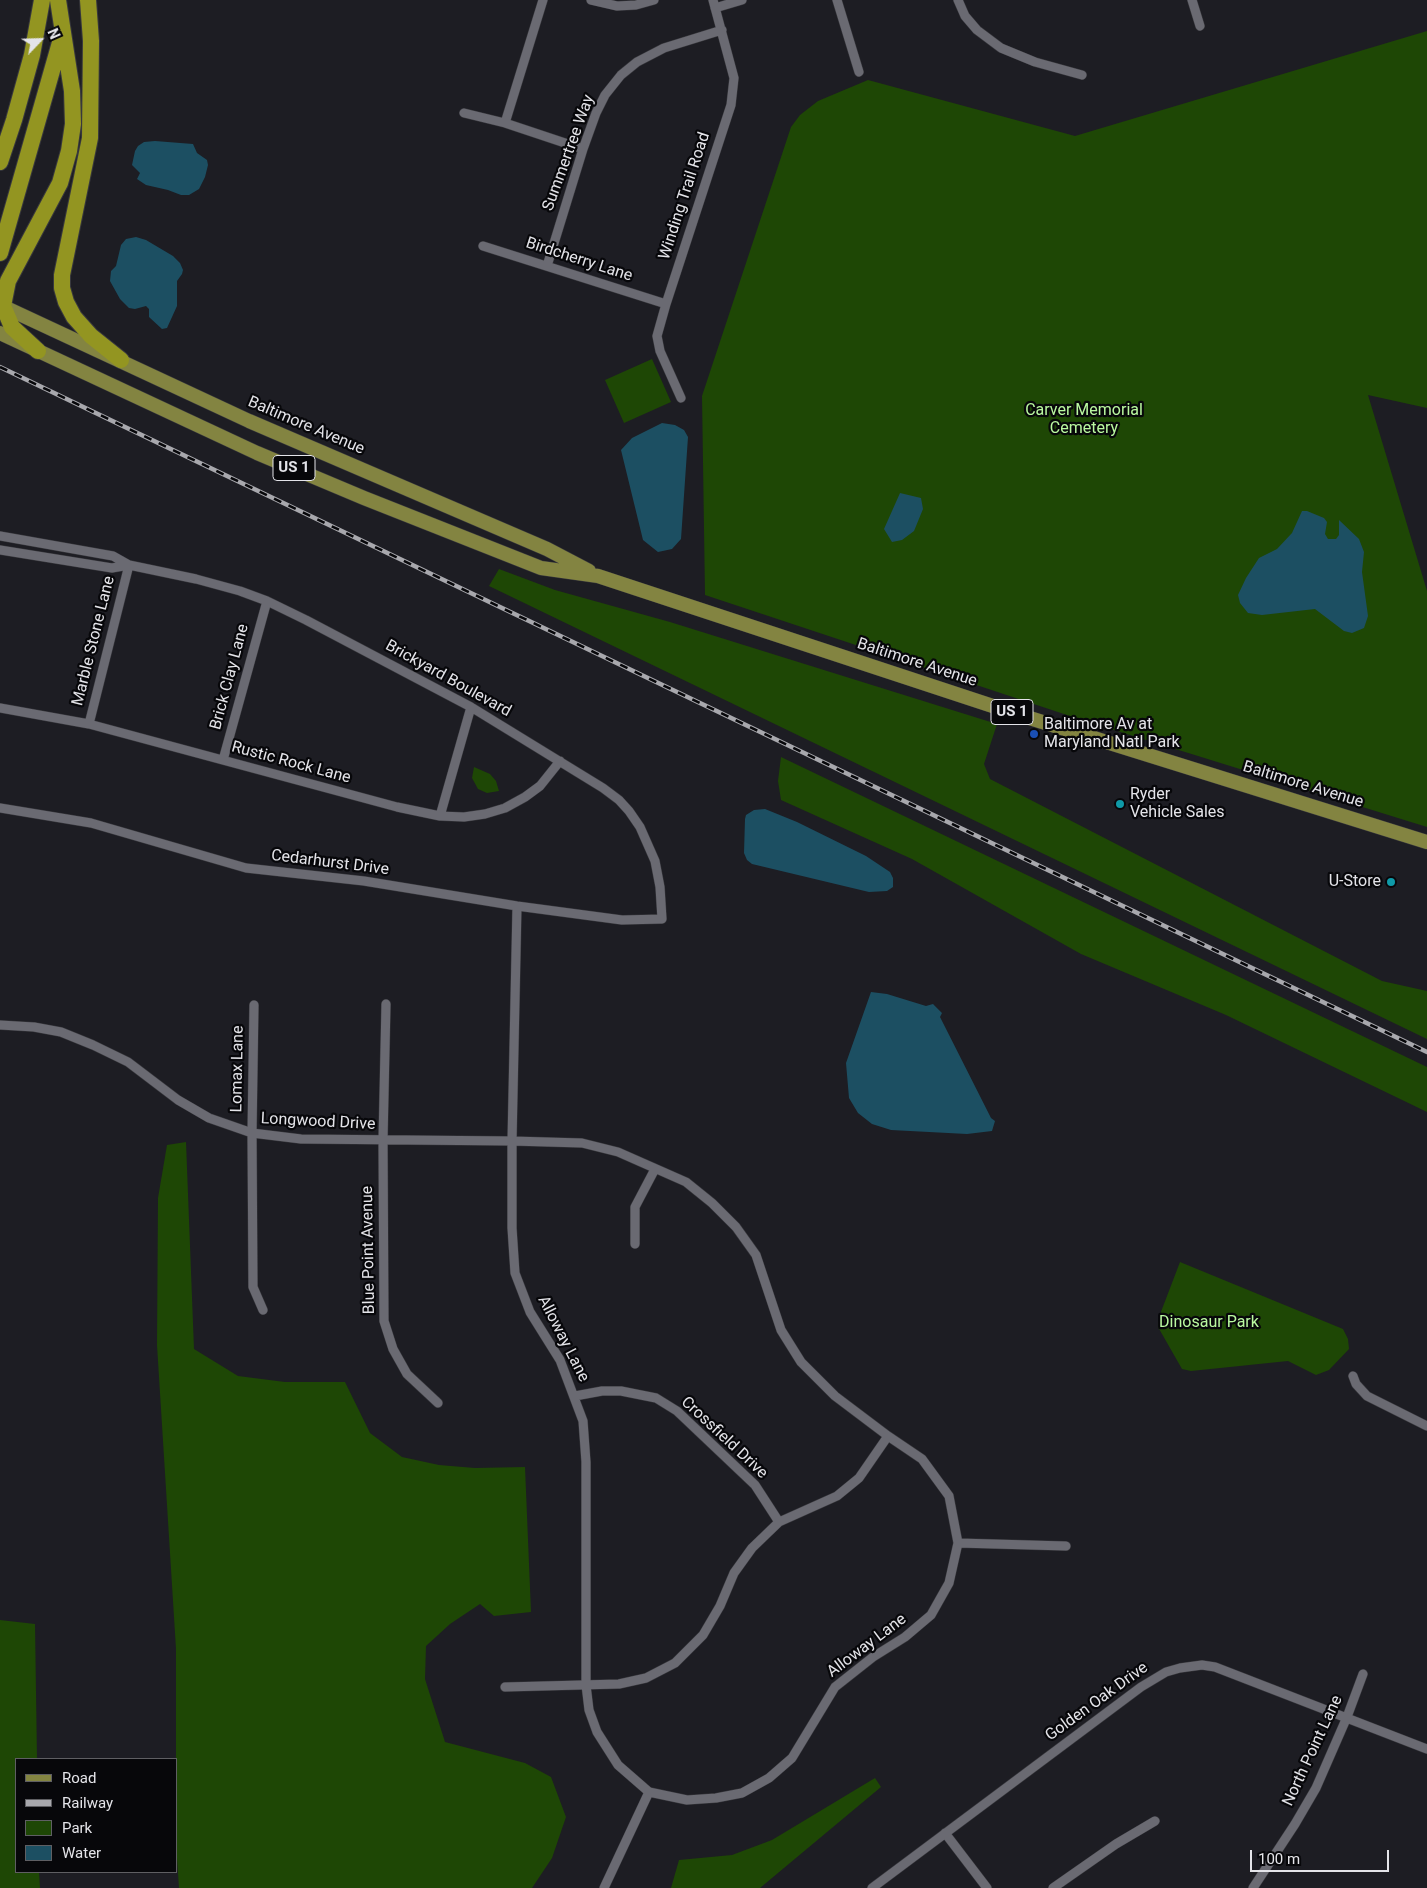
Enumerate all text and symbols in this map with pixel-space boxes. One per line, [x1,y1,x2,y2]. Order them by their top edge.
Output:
north arrow [15,15,65,65]
text: N [44,26,63,42]
street label: Summertree Way [539,92,599,214]
street label: Winding Trail Road [655,130,715,262]
street label: Birdcherry Lane [523,234,635,286]
street label: Baltimore Avenue [245,393,367,459]
park label: Carver Memorial Cemetery [1025,401,1143,439]
road number: US 1 [273,456,315,480]
street label: Marble Stone Lane [69,574,119,708]
street label: Brick Clay Lane [207,622,253,732]
street label: Baltimore Avenue [855,635,979,691]
street label: Brickyard Boulevard [382,636,514,722]
road number: US 1 [991,700,1033,724]
place label: Baltimore Av at Maryland Natl Park [1044,715,1180,753]
marker: Baltimore Av at Maryland Natl Park [1028,728,1040,740]
street label: Rustic Rock Lane [229,738,353,788]
street label: Baltimore Avenue [1240,758,1366,812]
place label: Ryder Vehicle Sales [1130,785,1225,823]
marker: Ryder Vehicle Sales [1114,798,1126,810]
street label: Cedarhurst Drive [270,846,390,880]
place label: U-Store [1329,872,1381,892]
marker: U-Store [1385,876,1397,888]
street label: Lomax Lane [228,1025,248,1113]
street label: Longwood Drive [260,1109,376,1135]
street label: Blue Point Avenue [358,1186,380,1314]
street label: Alloway Lane [533,1293,593,1385]
park label: Dinosaur Park [1159,1313,1259,1333]
street label: Crossfield Drive [677,1393,771,1483]
street label: Alloway Lane [824,1610,910,1682]
street label: Golden Oak Drive [1042,1658,1152,1746]
street label: North Point Lane [1279,1693,1347,1809]
legend [15,1758,178,1873]
text: Road [62,1769,96,1787]
text: Railway [62,1794,113,1812]
text: Park [62,1819,92,1837]
scale bar [1252,1840,1391,1872]
text: Water [62,1844,101,1862]
text: 100 m [1258,1850,1300,1868]

